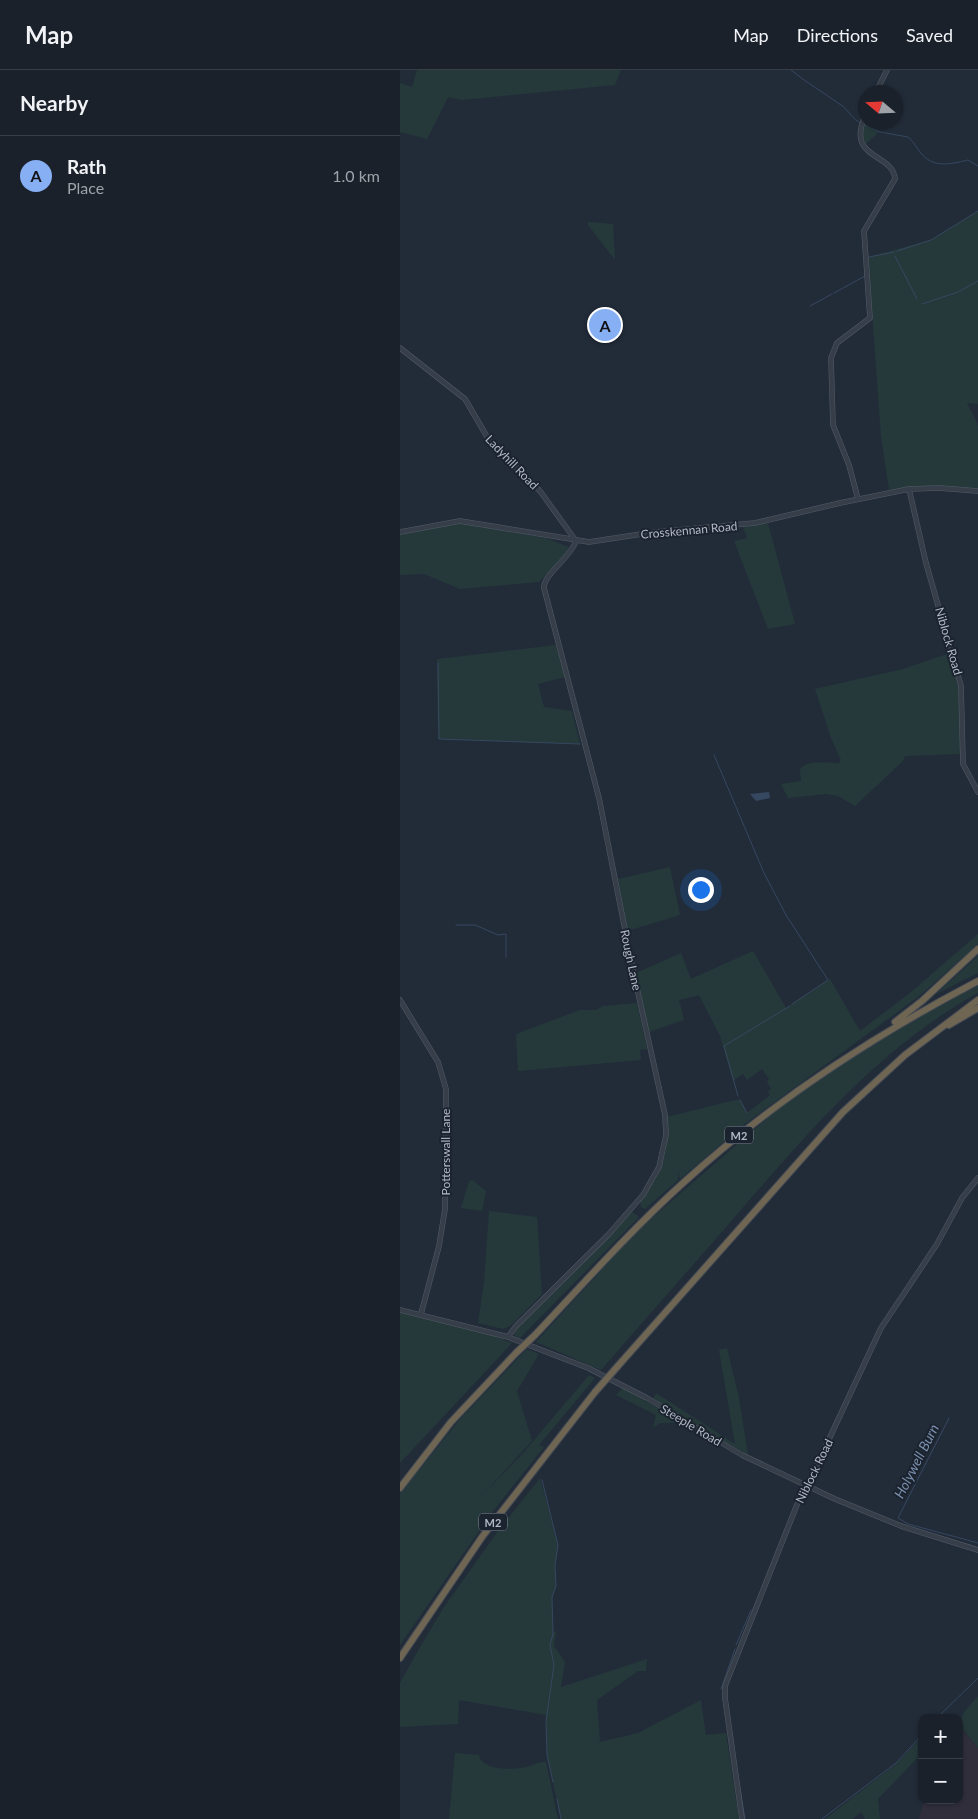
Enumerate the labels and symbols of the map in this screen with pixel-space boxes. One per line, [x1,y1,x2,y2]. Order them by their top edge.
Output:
north arrow [858,85,903,130]
pin: A [589,306,621,344]
street label: Ladyhill Road [482,432,542,492]
street label: Crosskennan Road [640,518,738,542]
street label: Niblock Road [932,605,966,677]
your location [688,877,714,903]
street label: Rough Lane [617,928,645,992]
street label: Potterswall Lane [438,1109,453,1195]
road number: M2 [725,1126,753,1144]
street label: Steeple Road [658,1401,724,1449]
water label: Holywell Burn [890,1421,942,1501]
street label: Niblock Road [792,1436,836,1506]
road number: M2 [479,1514,507,1530]

